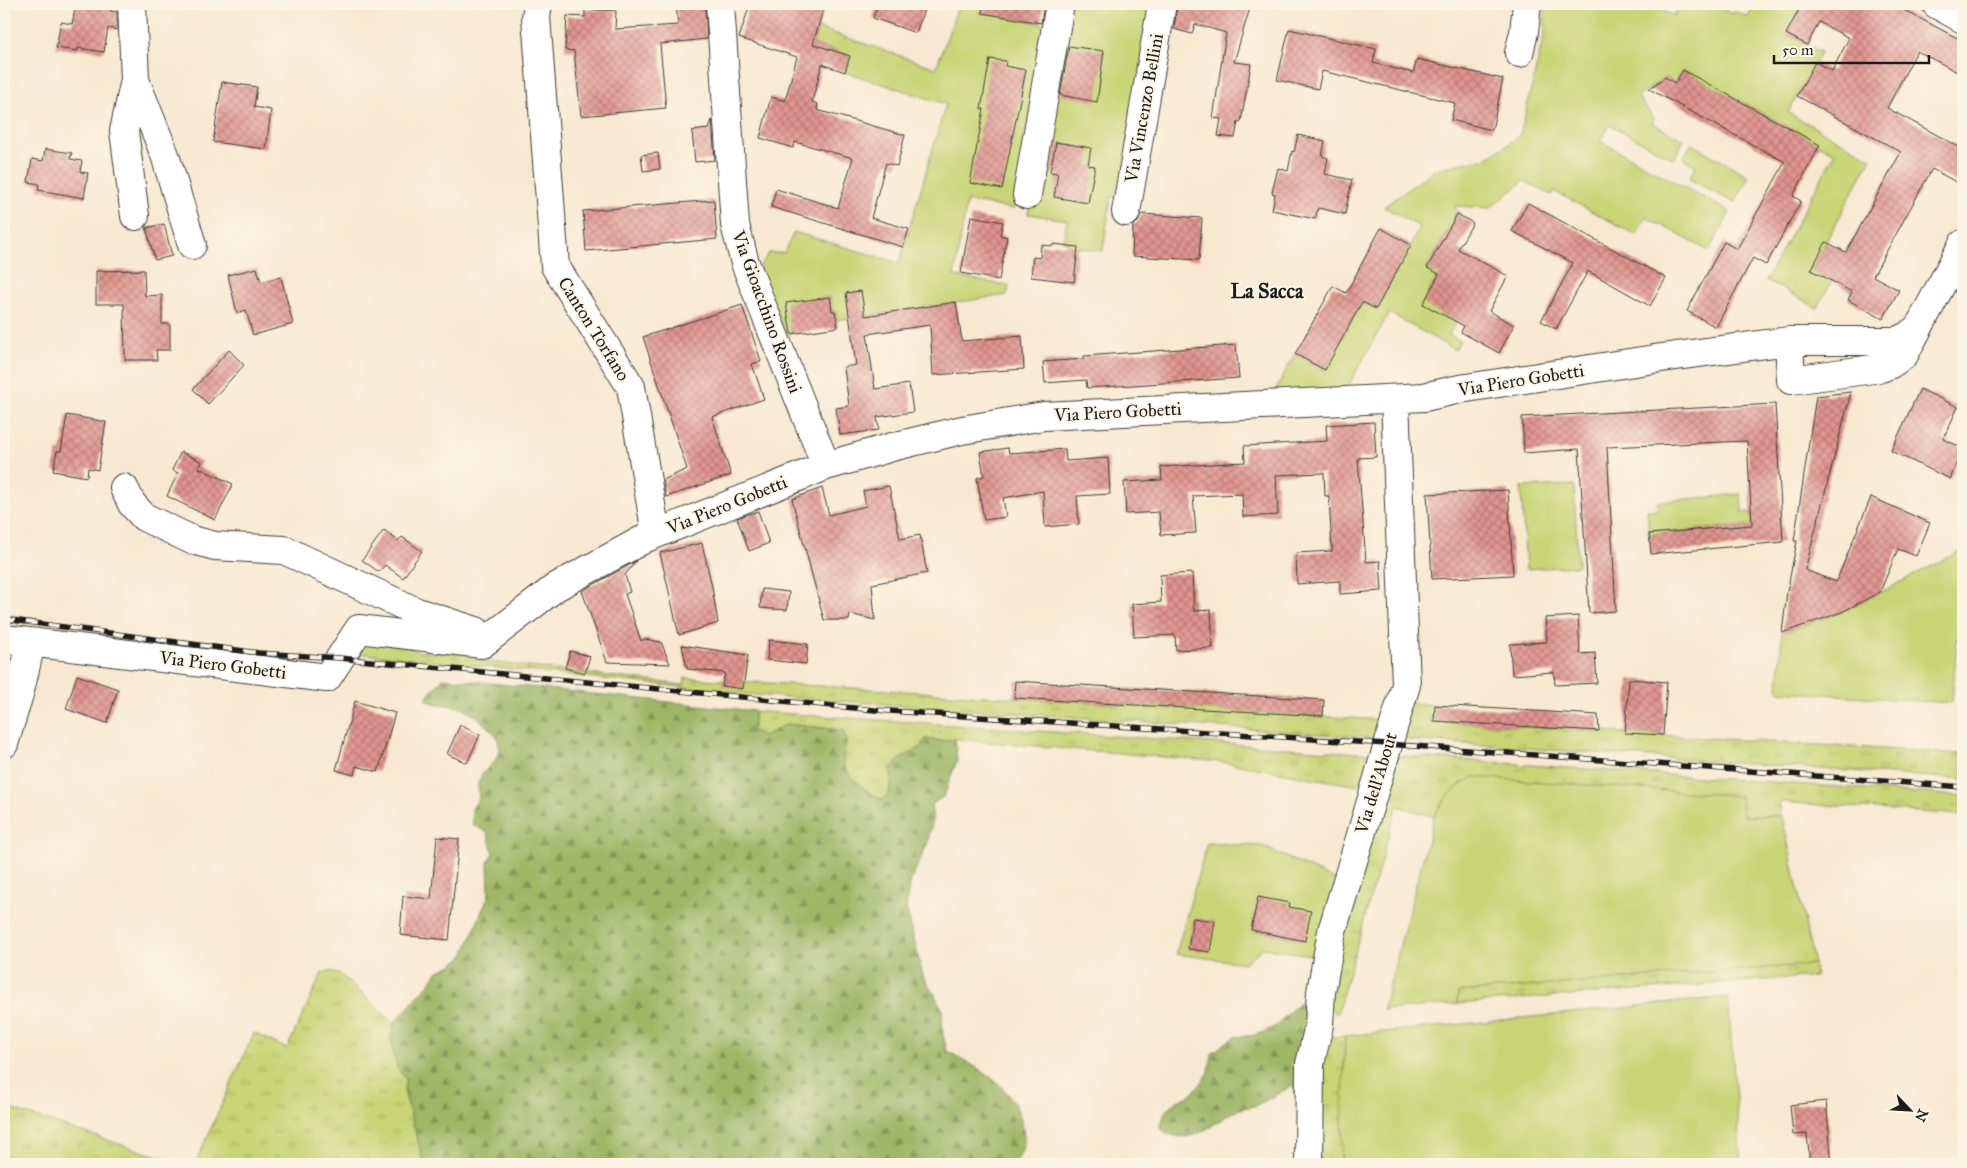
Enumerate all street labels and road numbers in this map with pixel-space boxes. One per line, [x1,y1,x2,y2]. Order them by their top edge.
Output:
street label: Via Vincenzo Bellini [1120,32,1168,185]
street label: Via Gioacchino Rossini [727,227,807,396]
street label: Canton Torfano [553,273,635,385]
street label: Via Piero Gobetti [1455,359,1586,401]
street label: Via Piero Gobetti [1053,398,1182,426]
street label: Via Piero Gobetti [663,471,790,539]
street label: Via Piero Gobetti [157,646,288,684]
street label: Via dell'About [1350,729,1402,837]

